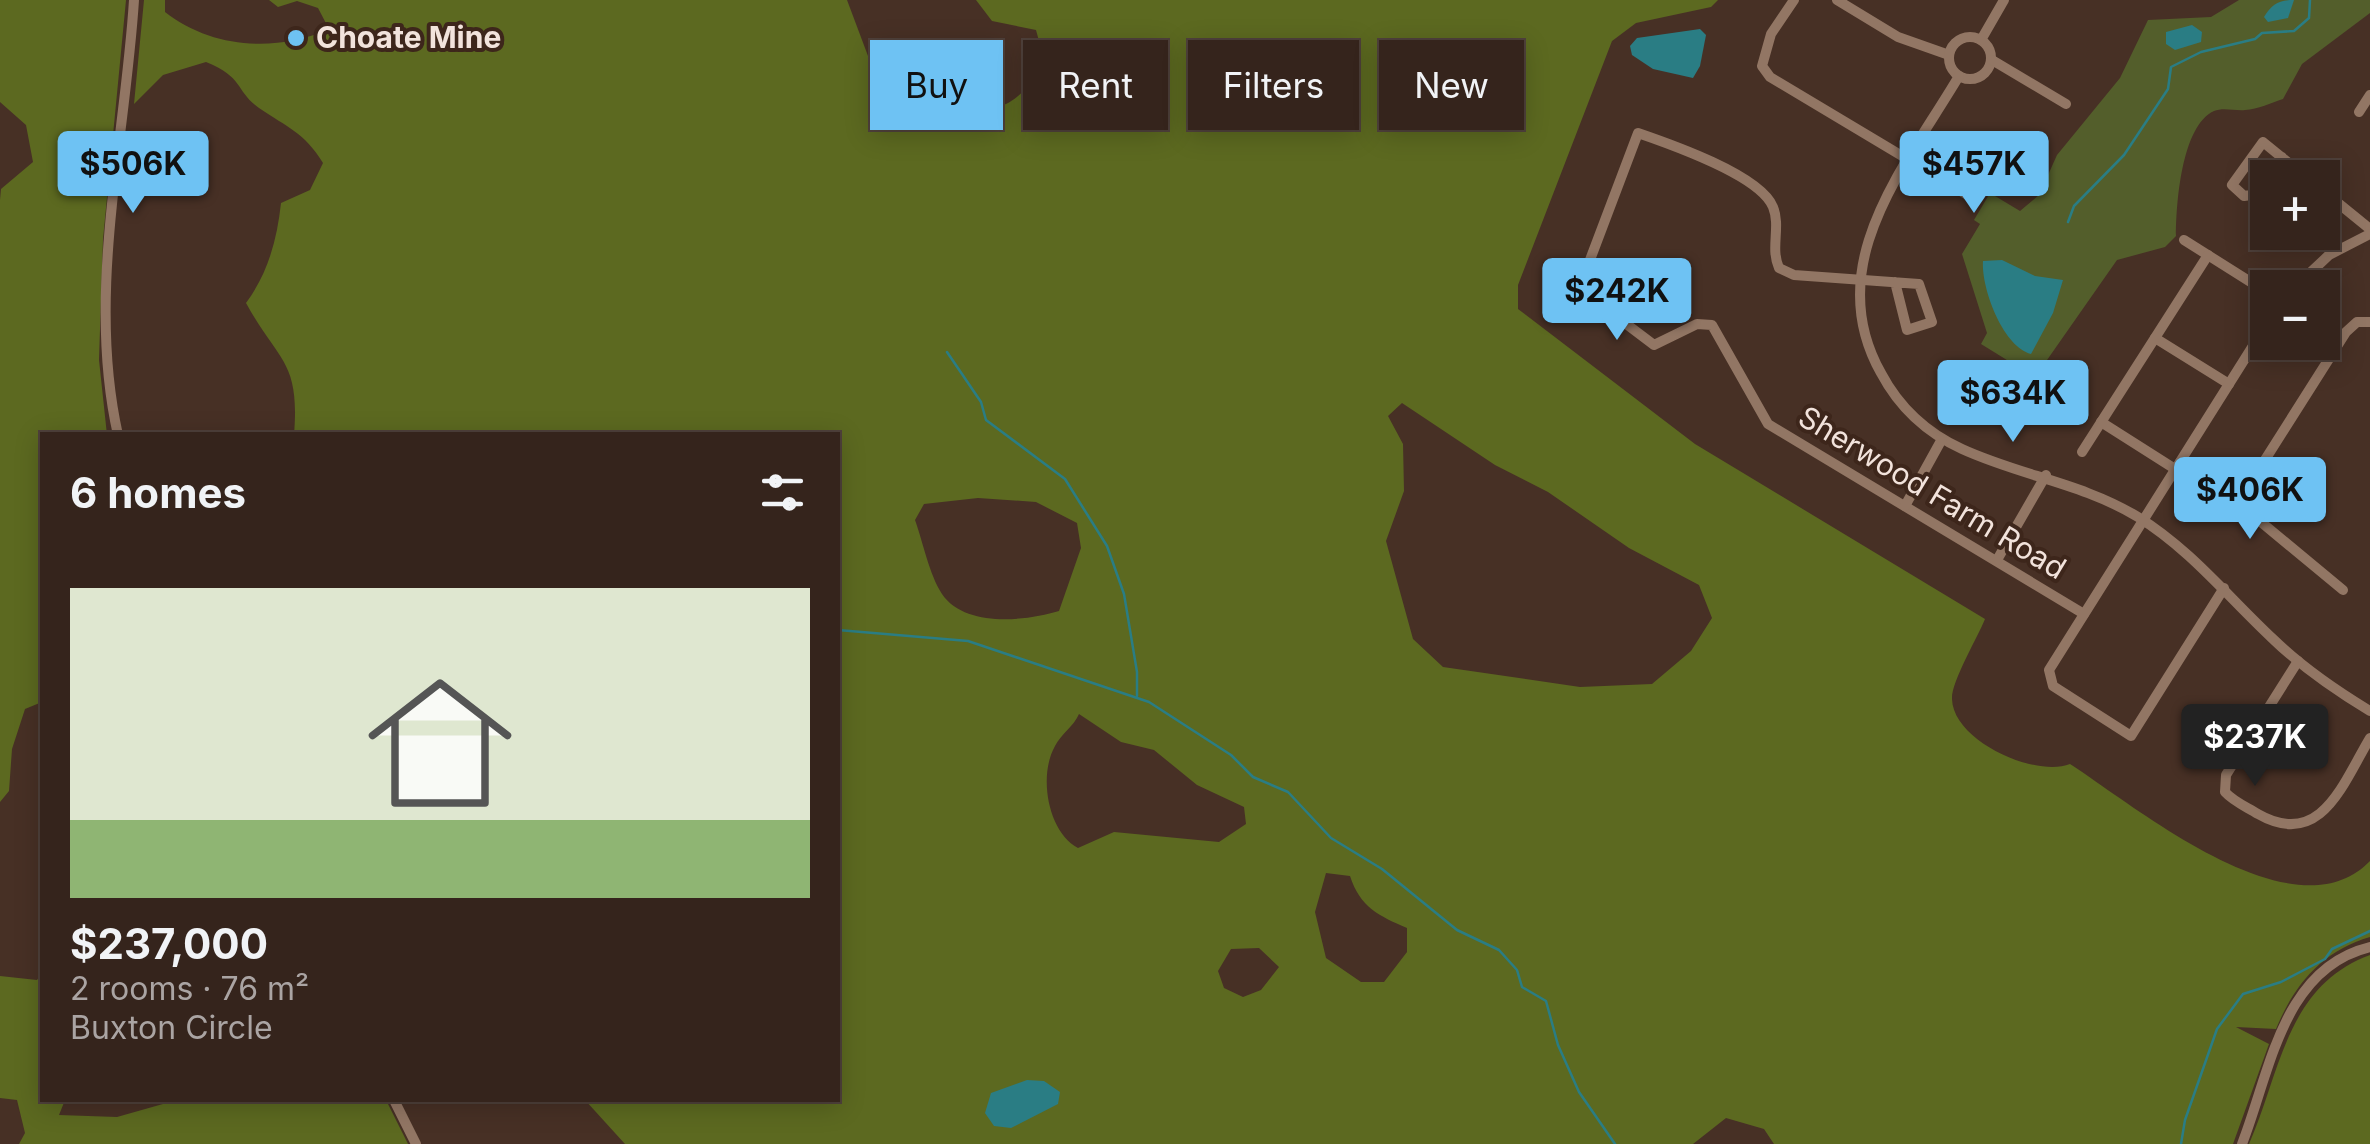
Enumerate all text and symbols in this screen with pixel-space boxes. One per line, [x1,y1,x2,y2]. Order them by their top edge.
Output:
place label: Choate Mine [316,19,501,55]
marker: Choate Mine [285,27,307,49]
chip: Buy [870,40,1003,130]
chip: Rent [1023,40,1168,130]
chip: Filters [1188,40,1359,130]
chip: New [1379,40,1524,130]
pin: $506K [63,131,203,216]
pin: $457K [1904,131,2044,216]
text: $506K [80,144,186,183]
text: $457K [1922,144,2026,183]
map controls [2250,160,2340,360]
button: + [2250,160,2340,250]
pin: $242K [1547,258,1687,343]
button: − [2250,270,2340,360]
text: $242K [1564,271,1670,310]
pin: $634K [1943,360,2083,445]
text: $634K [1959,373,2067,412]
street label: Sherwood Farm Road [1792,398,2073,586]
pin: $406K [2180,457,2320,542]
icon: filters [755,465,810,520]
text: 6 homes [70,467,246,518]
text: $406K [2196,470,2304,509]
icon: home [350,653,530,833]
pin: $237K [2185,704,2325,789]
text: $237K [2203,717,2307,756]
text: $237,000 [70,918,268,969]
text: 2 rooms · 76 m² [70,969,309,1008]
text: Buxton Circle [70,1008,273,1047]

